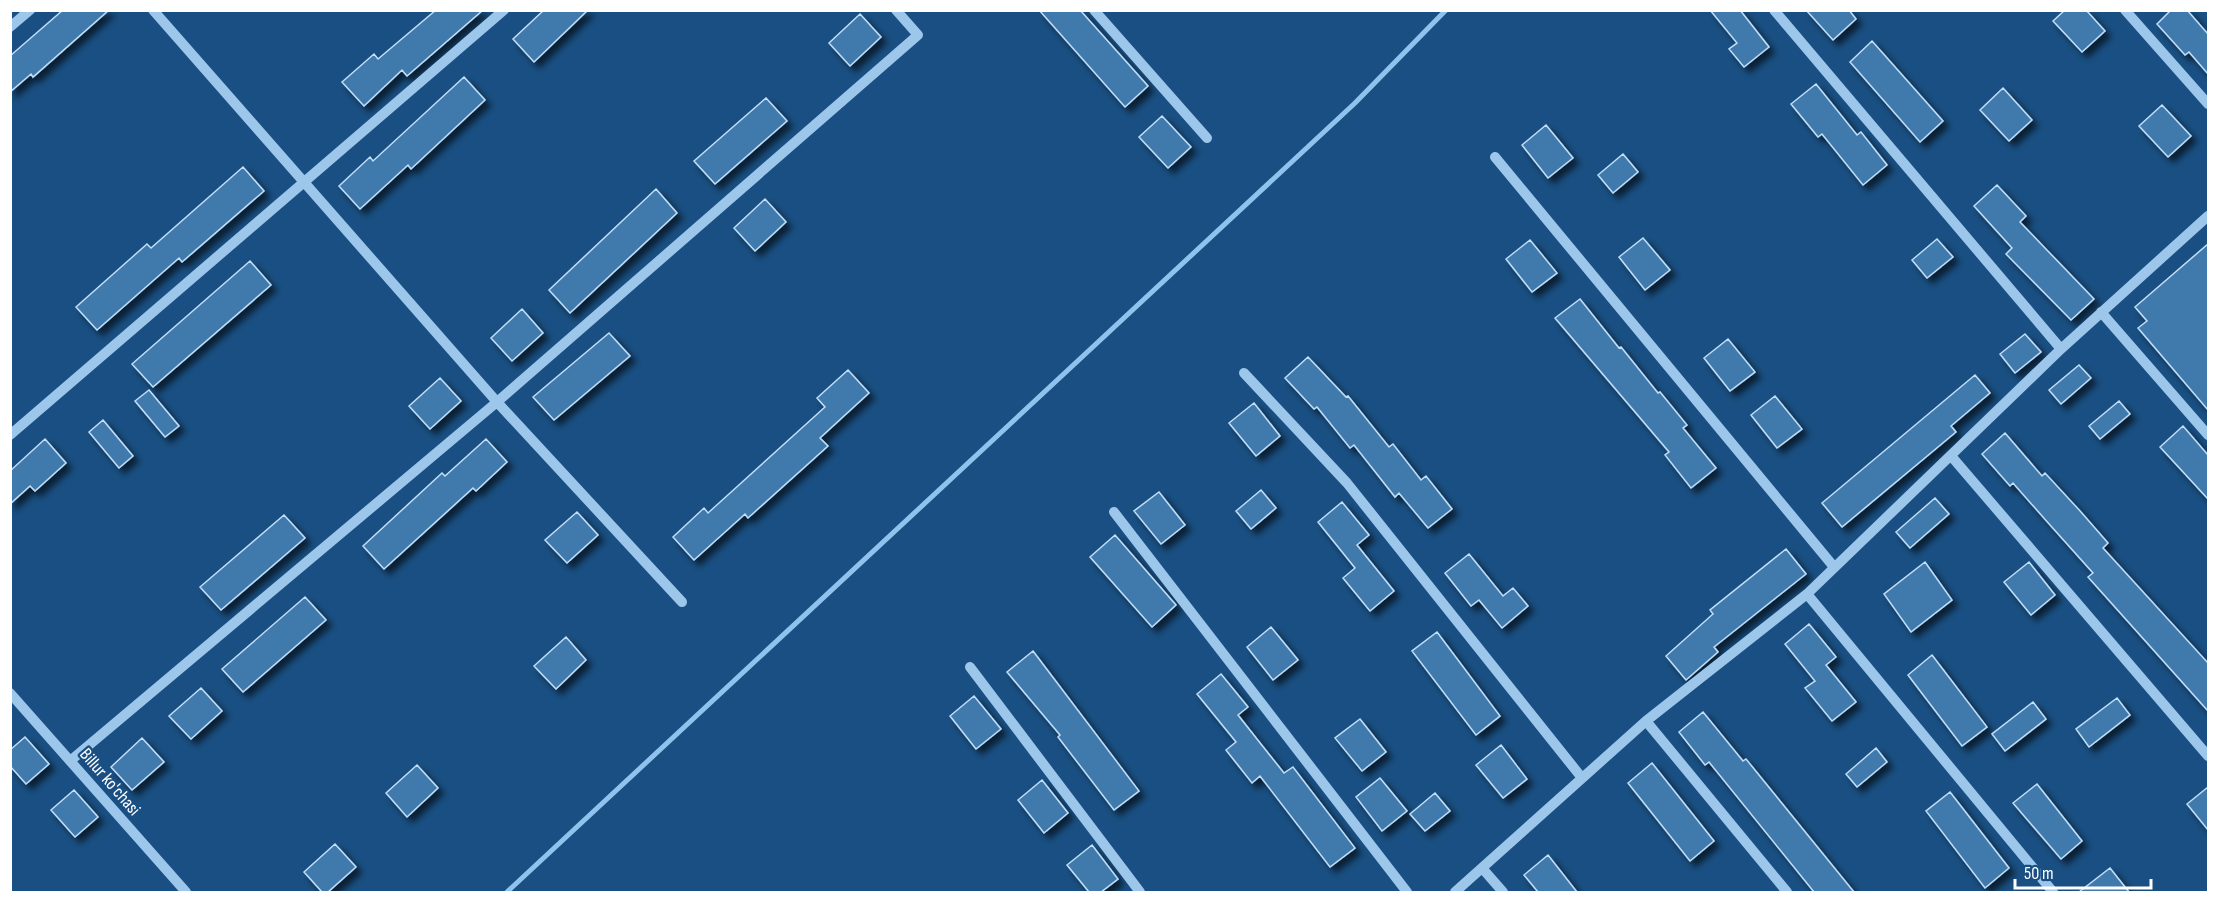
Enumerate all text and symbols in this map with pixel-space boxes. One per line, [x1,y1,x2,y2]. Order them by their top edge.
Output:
street label: Billur ko'chasi [75,744,145,820]
scale bar [2015,852,2152,890]
text: 50 m [2024,863,2054,884]

